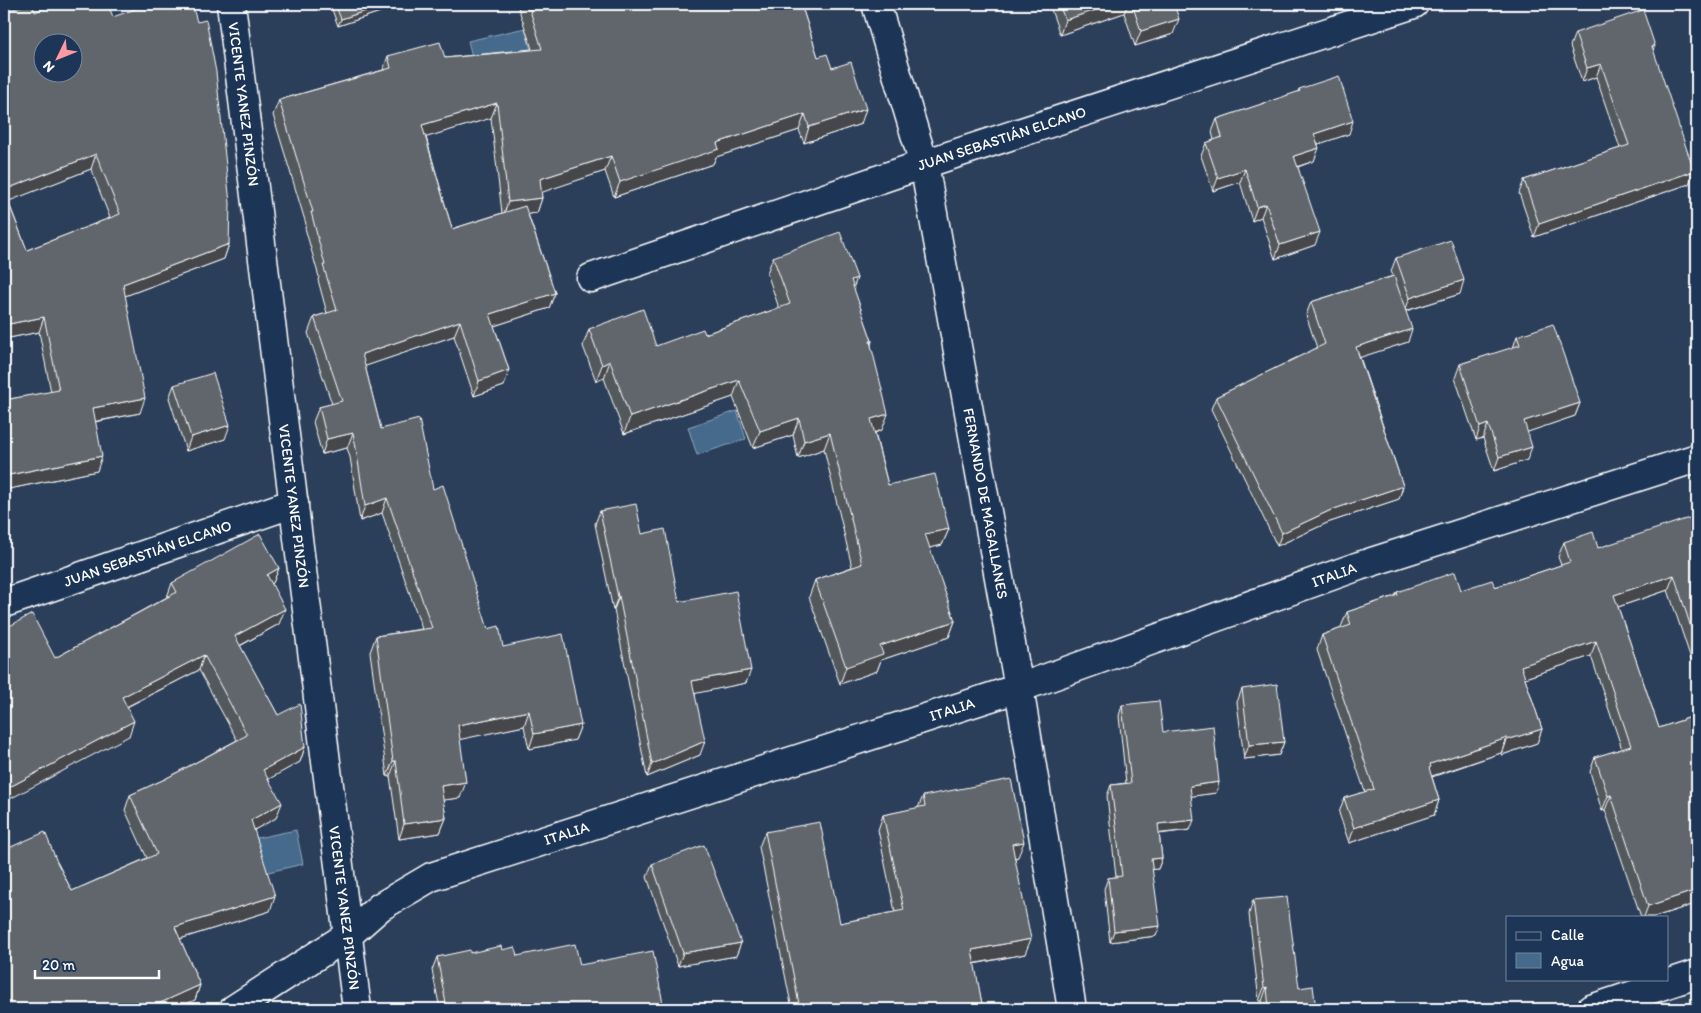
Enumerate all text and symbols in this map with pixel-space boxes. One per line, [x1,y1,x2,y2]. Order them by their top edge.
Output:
street label: VICENTE YANEZ PINZÓN [224,21,263,187]
north arrow [32,32,82,82]
text: N [39,57,58,76]
street label: JUAN SEBASTIÁN ELCANO [915,103,1089,175]
street label: FERNANDO DE MAGALLANES [959,407,1012,600]
street label: VICENTE YANEZ PINZÓN [275,423,313,589]
street label: JUAN SEBASTIÁN ELCANO [61,516,234,591]
street label: ITALIA [1309,558,1359,591]
street label: ITALIA [927,694,977,725]
street label: ITALIA [542,818,592,849]
street label: VICENTE YANEZ PINZÓN [325,825,364,991]
legend [1506,916,1668,980]
text: Calle [1551,926,1584,944]
scale bar [35,948,159,980]
text: Agua [1551,952,1585,970]
text: 20 m [42,956,76,974]

